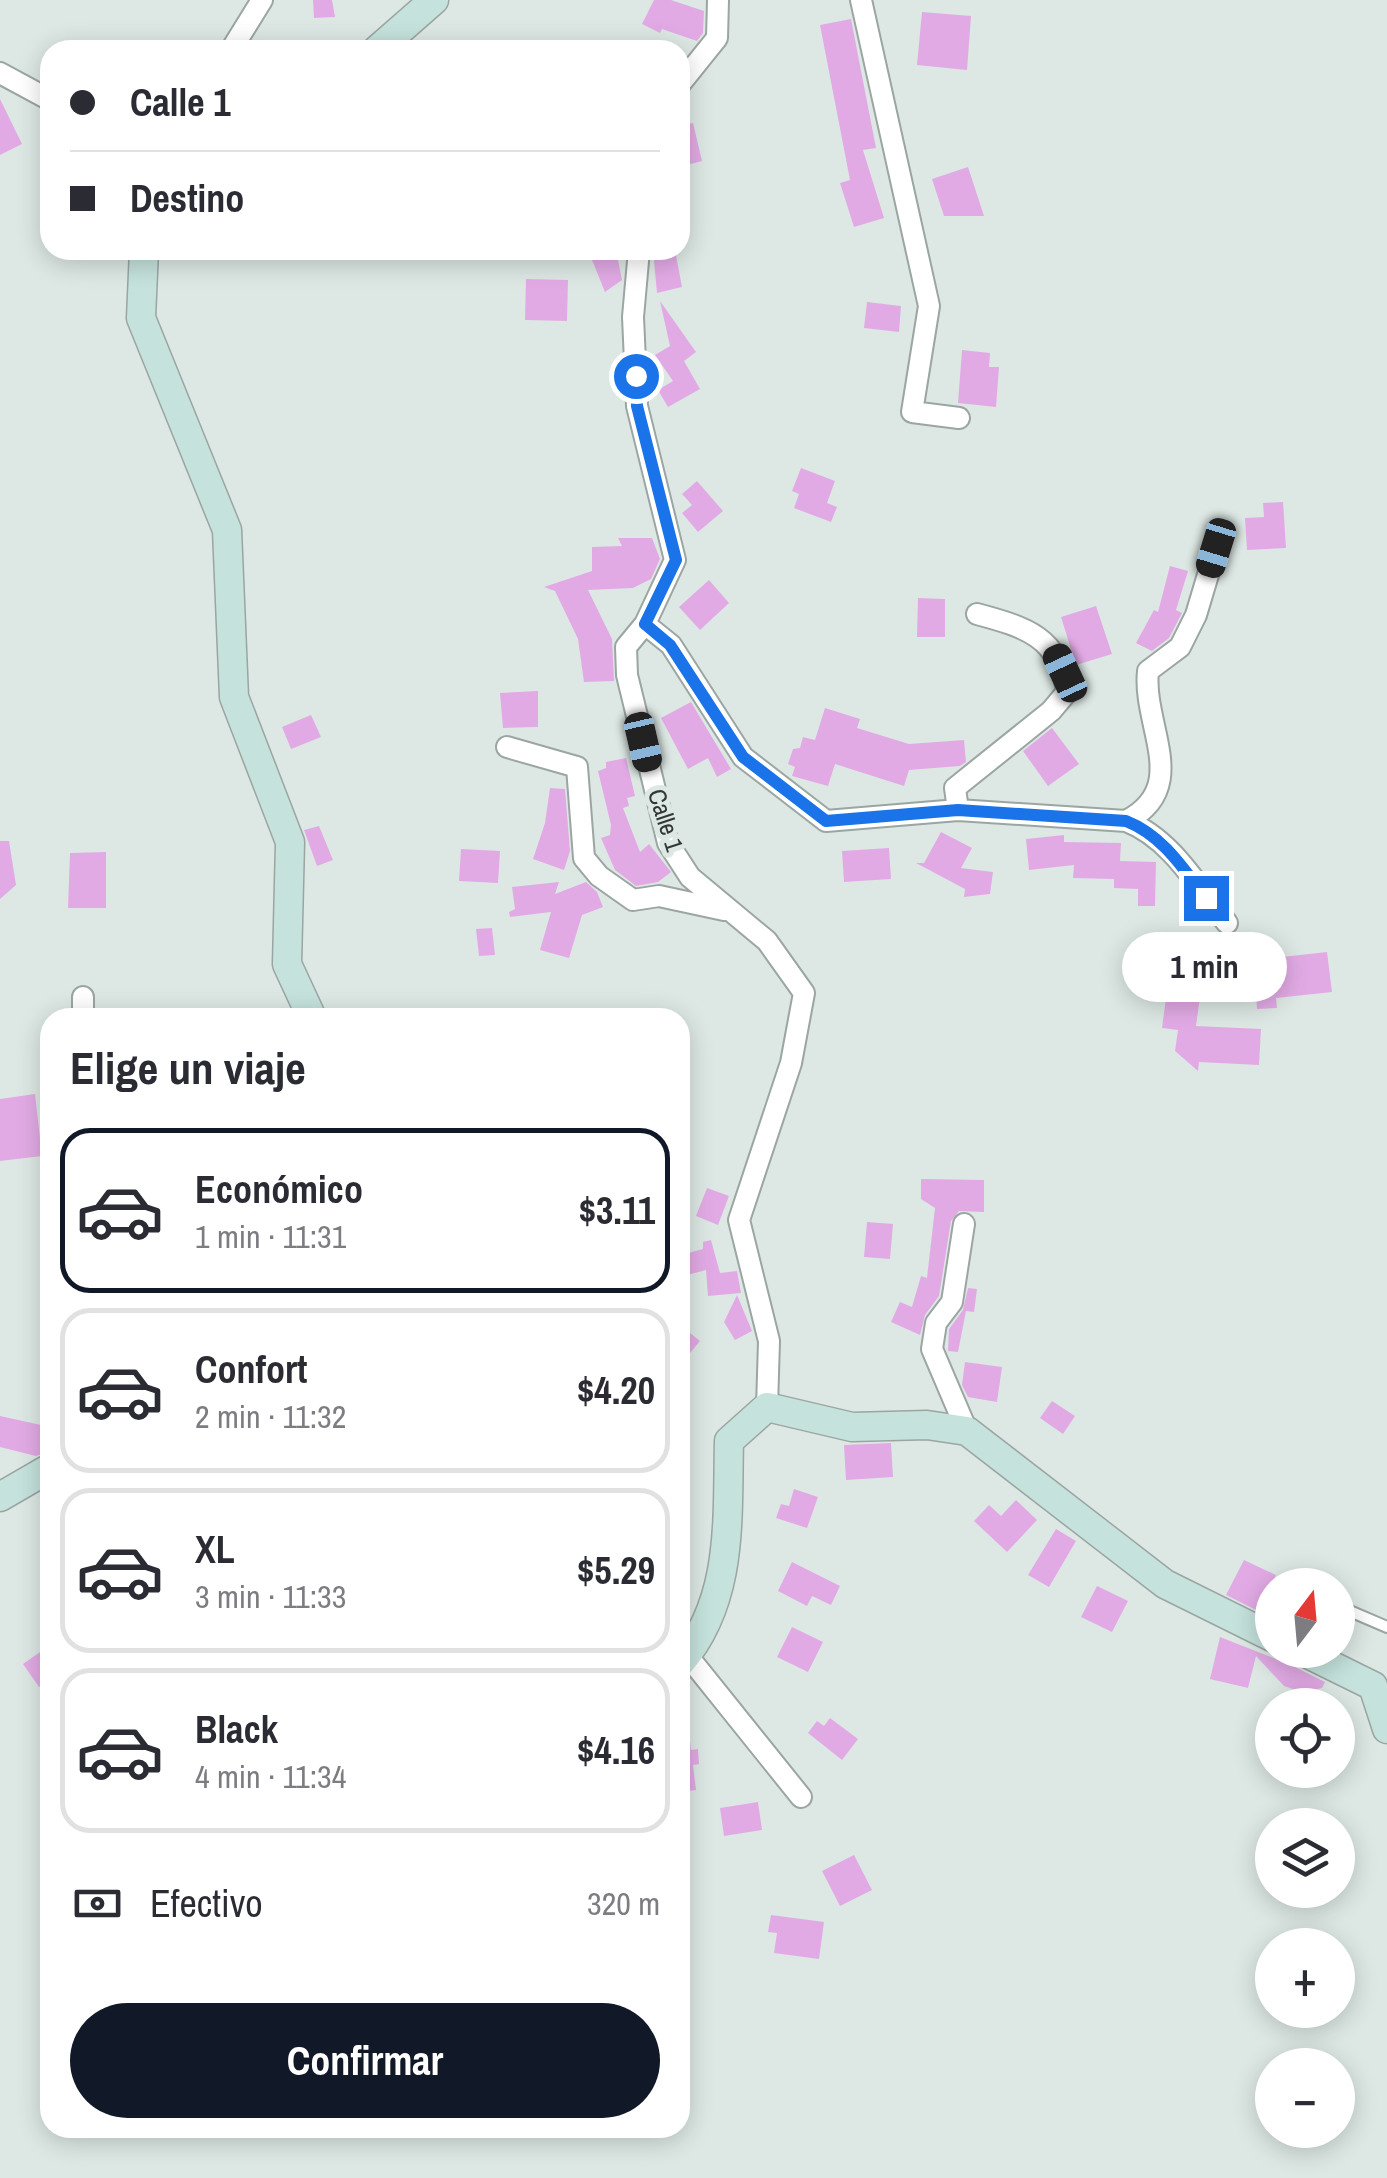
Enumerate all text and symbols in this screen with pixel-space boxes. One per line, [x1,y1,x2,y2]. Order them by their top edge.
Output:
text: Calle 1 [130,77,230,128]
text: Destino [130,173,244,224]
route start [614,354,659,399]
car [1193,515,1239,581]
car [1039,639,1091,707]
car [622,709,664,775]
street label: Calle 1 [640,784,692,856]
route end [1184,876,1229,921]
callout: 1 min [1124,933,1288,1003]
text: 1 min [1170,945,1239,988]
text: Elige un viaje [70,1037,306,1098]
text: Económico [195,1164,363,1215]
icon: car [75,1166,165,1256]
text: $3.11 [579,1185,655,1236]
text: 1 min · 11:31 [195,1215,346,1258]
text: Confort [195,1344,307,1395]
icon: car [75,1346,165,1436]
text: $4.20 [577,1365,655,1416]
text: 2 min · 11:32 [195,1395,346,1438]
text: XL [195,1524,235,1575]
icon: car [75,1526,165,1616]
text: $5.29 [577,1545,655,1596]
north arrow [1255,1568,1355,1668]
map controls [1255,1568,1355,2148]
text: 3 min · 11:33 [195,1575,346,1618]
button: locate [1255,1688,1355,1788]
text: Black [195,1704,278,1755]
icon: car [75,1706,165,1796]
text: $4.16 [577,1725,655,1776]
text: 4 min · 11:34 [195,1755,346,1798]
button: layers [1255,1808,1355,1908]
icon: cash [70,1876,125,1931]
text: Efectivo [150,1878,263,1929]
text: 320 m [587,1882,660,1925]
button: + [1255,1928,1355,2028]
button: Confirmar [70,2003,660,2118]
button: − [1255,2048,1355,2148]

